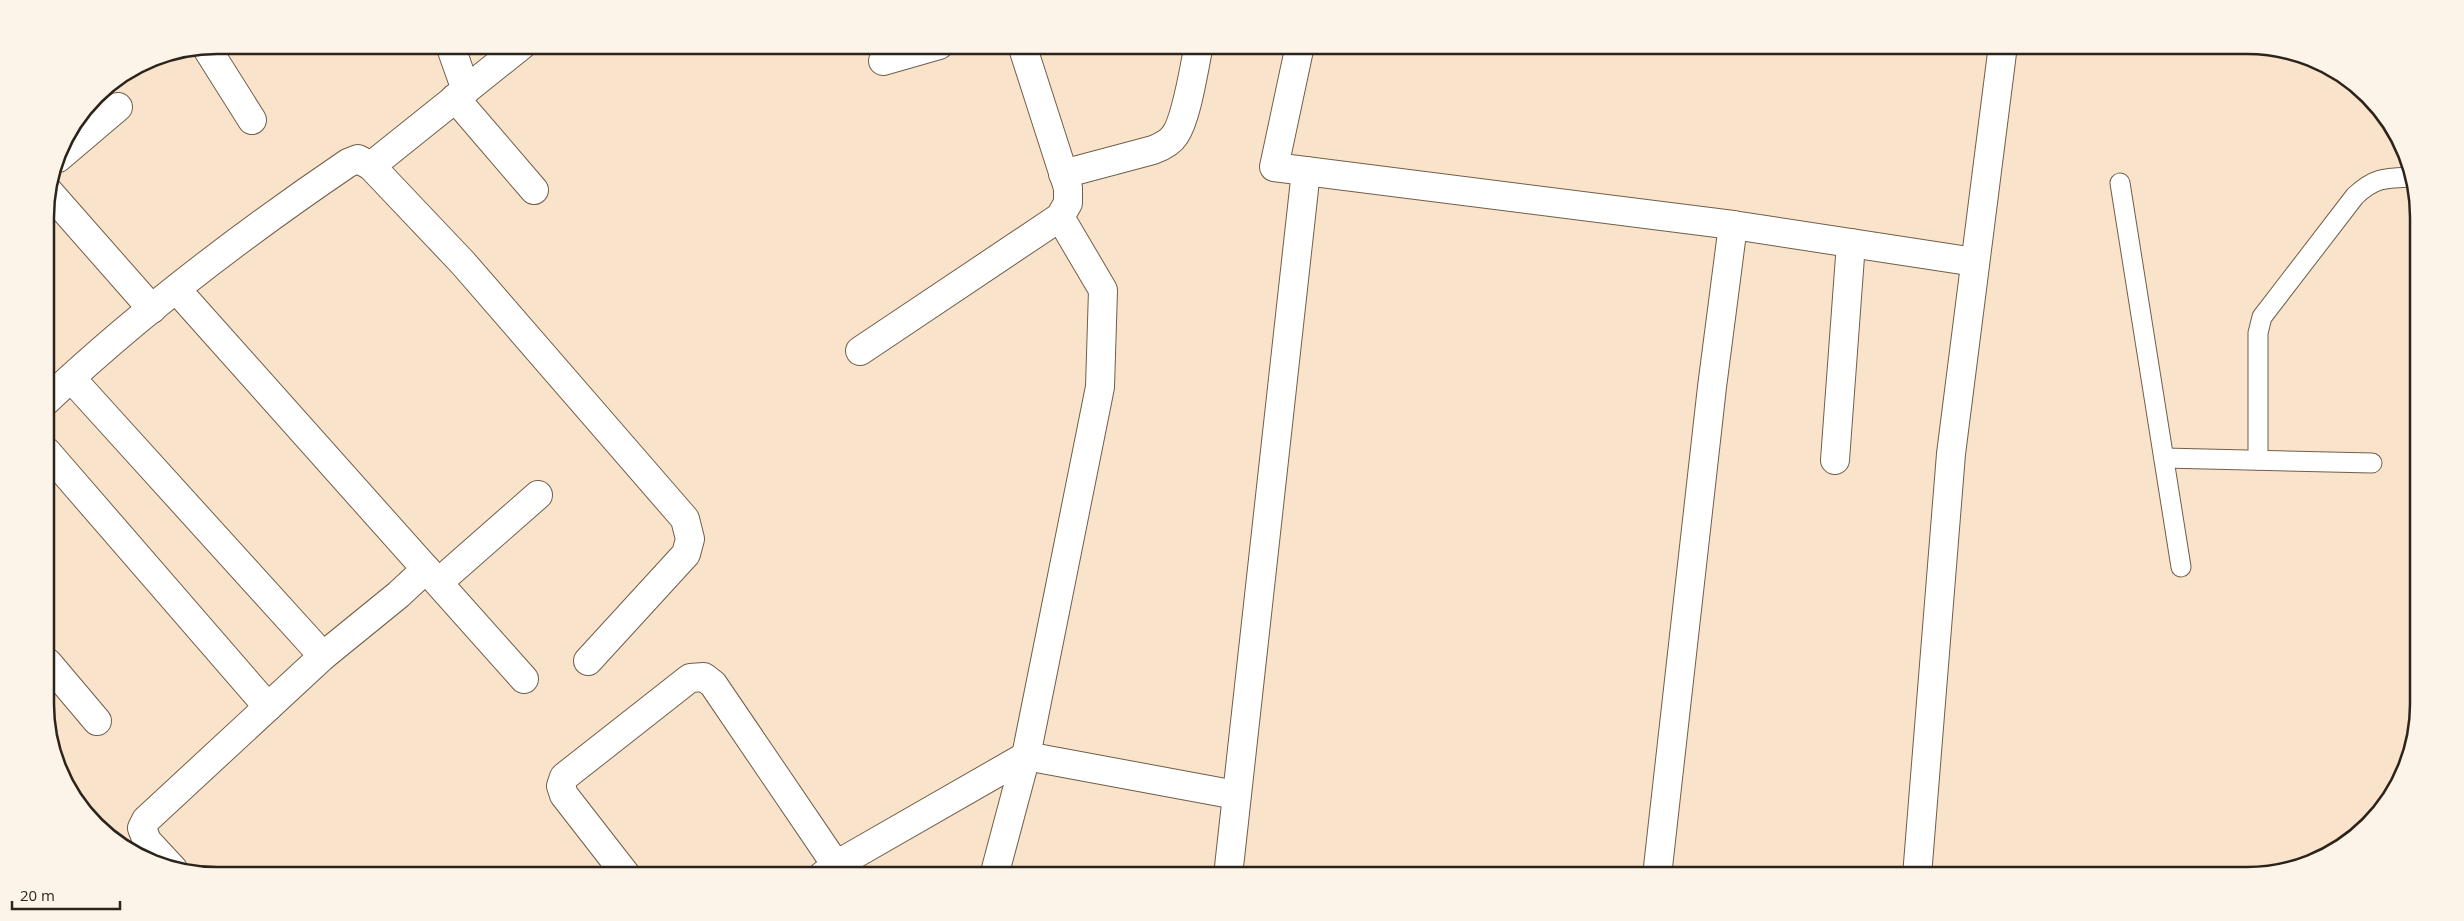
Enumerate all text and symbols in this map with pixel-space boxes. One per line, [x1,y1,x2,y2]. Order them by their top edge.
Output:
scale bar [12,878,120,910]
text: 20 m [20,885,55,905]

